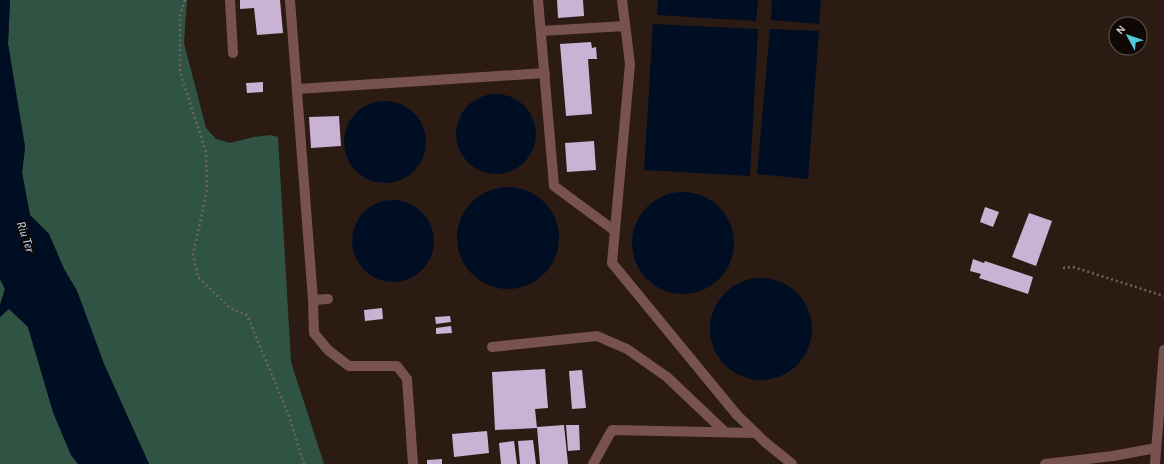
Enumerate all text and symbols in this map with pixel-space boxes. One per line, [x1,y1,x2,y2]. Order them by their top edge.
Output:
north arrow [1108,16,1148,56]
text: N [1114,23,1127,36]
water label: Riu Ter [14,220,37,255]

